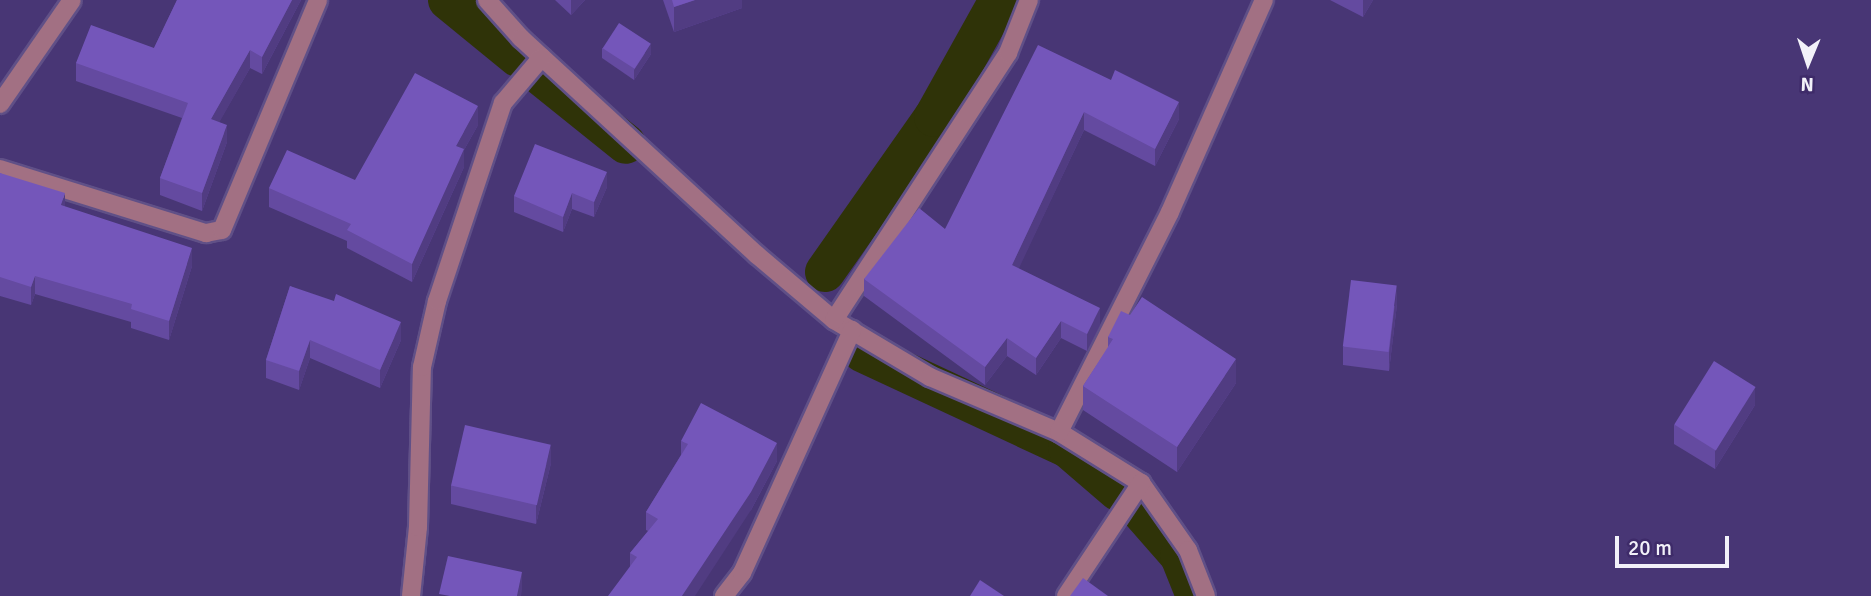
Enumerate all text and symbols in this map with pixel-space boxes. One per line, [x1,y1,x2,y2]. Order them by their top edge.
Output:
north arrow [1773,28,1843,98]
text: N [1800,72,1814,96]
scale bar [1619,522,1733,566]
text: 20 m [1628,535,1672,561]

